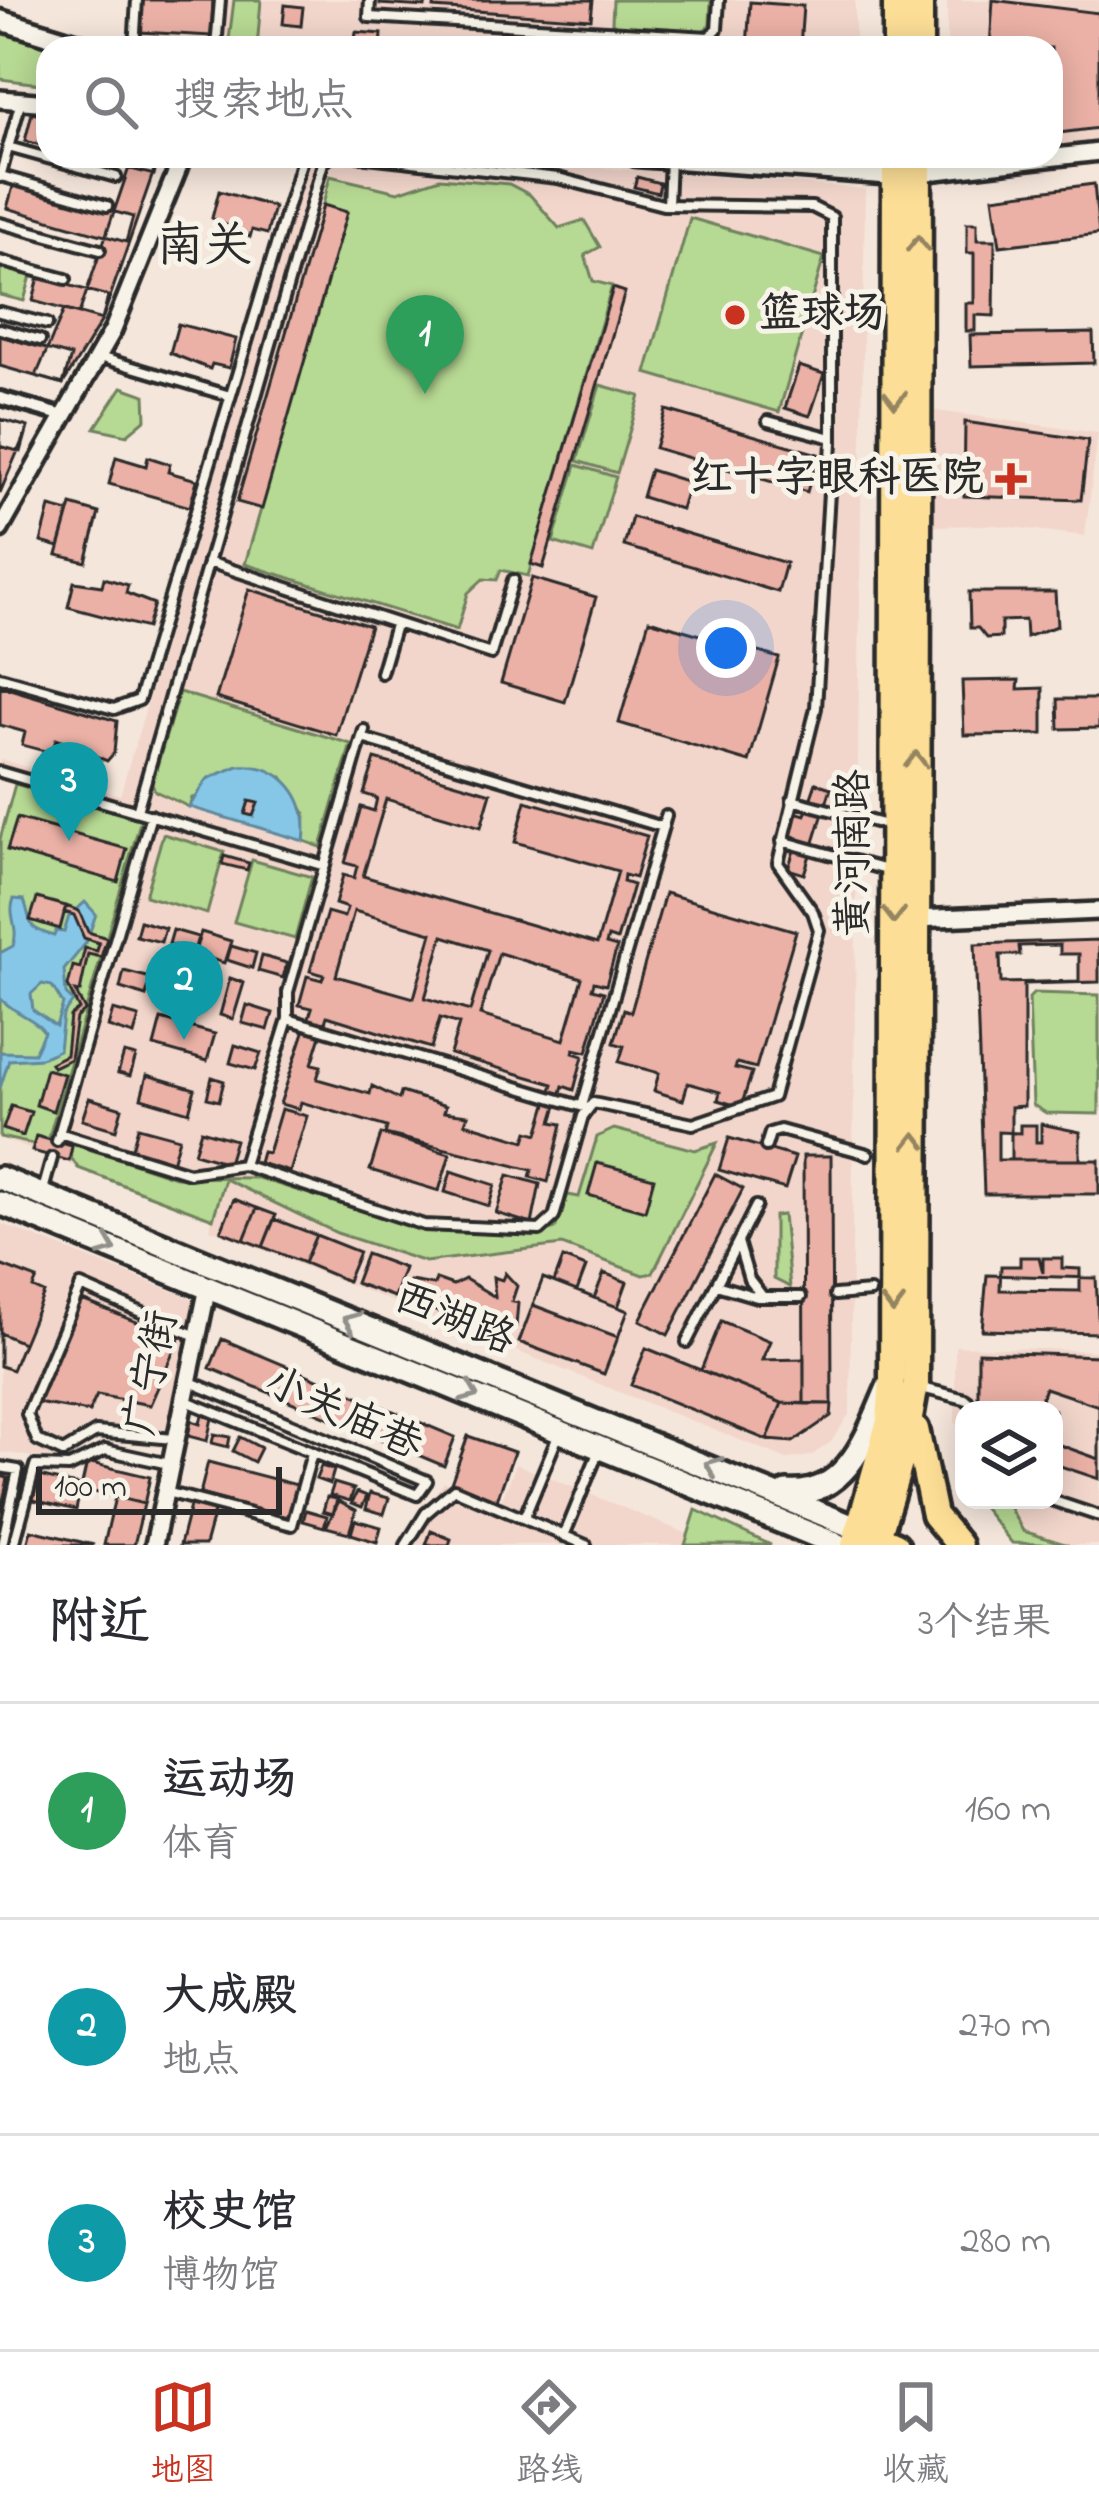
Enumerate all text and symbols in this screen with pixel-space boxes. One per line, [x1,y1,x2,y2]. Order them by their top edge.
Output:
search box [36,36,1063,168]
icon: search [78,69,144,135]
text: 搜索地点 [174,70,354,136]
district label: 南关 [156,213,252,283]
one-way arrow [905,234,931,252]
place label: 篮球场 [759,285,885,346]
pin: 1 [386,295,464,394]
marker: 篮球场 [722,302,748,328]
one-way arrow [882,391,908,409]
place label: 红十字眼科医院 [690,449,984,510]
marker: 红十字眼科医院 [995,463,1027,495]
your location [696,618,756,678]
pin: 3 [30,742,108,841]
one-way arrow [904,750,930,769]
street label: 黄河南路 [825,769,886,937]
one-way arrow [881,907,907,925]
pin: 2 [145,941,223,1040]
one-way arrow [902,1131,928,1149]
one-way arrow [97,1233,118,1257]
street label: 西湖路 [384,1268,524,1372]
one-way arrow [880,1297,906,1315]
street label: 广宁街 [111,1305,195,1441]
one-way arrow [342,1311,363,1335]
street label: 小关庙巷 [254,1353,432,1477]
one-way arrow [458,1379,479,1403]
map controls [955,1401,1063,1509]
button: layers [955,1401,1063,1509]
one-way arrow [704,1456,725,1481]
scale bar [36,1461,282,1514]
text: 100 m [54,1464,127,1512]
text: 附近 [48,1587,150,1662]
text: 3个结果 [918,1596,1051,1653]
text: 运动场 [162,1749,297,1815]
text: 1 [81,1782,93,1839]
text: 160 m [965,1782,1051,1839]
text: 体育 [162,1817,240,1874]
text: 大成殿 [162,1965,297,2031]
text: 2 [77,1998,97,2055]
text: 270 m [959,1998,1051,2055]
text: 地点 [162,2033,240,2090]
text: 校史馆 [162,2181,297,2247]
text: 3 [79,2214,95,2271]
text: 280 m [960,2214,1051,2271]
text: 博物馆 [162,2249,279,2306]
tab: 地图 [150,2374,216,2496]
tab: 路线 [516,2374,582,2496]
tab: 收藏 [883,2374,949,2496]

